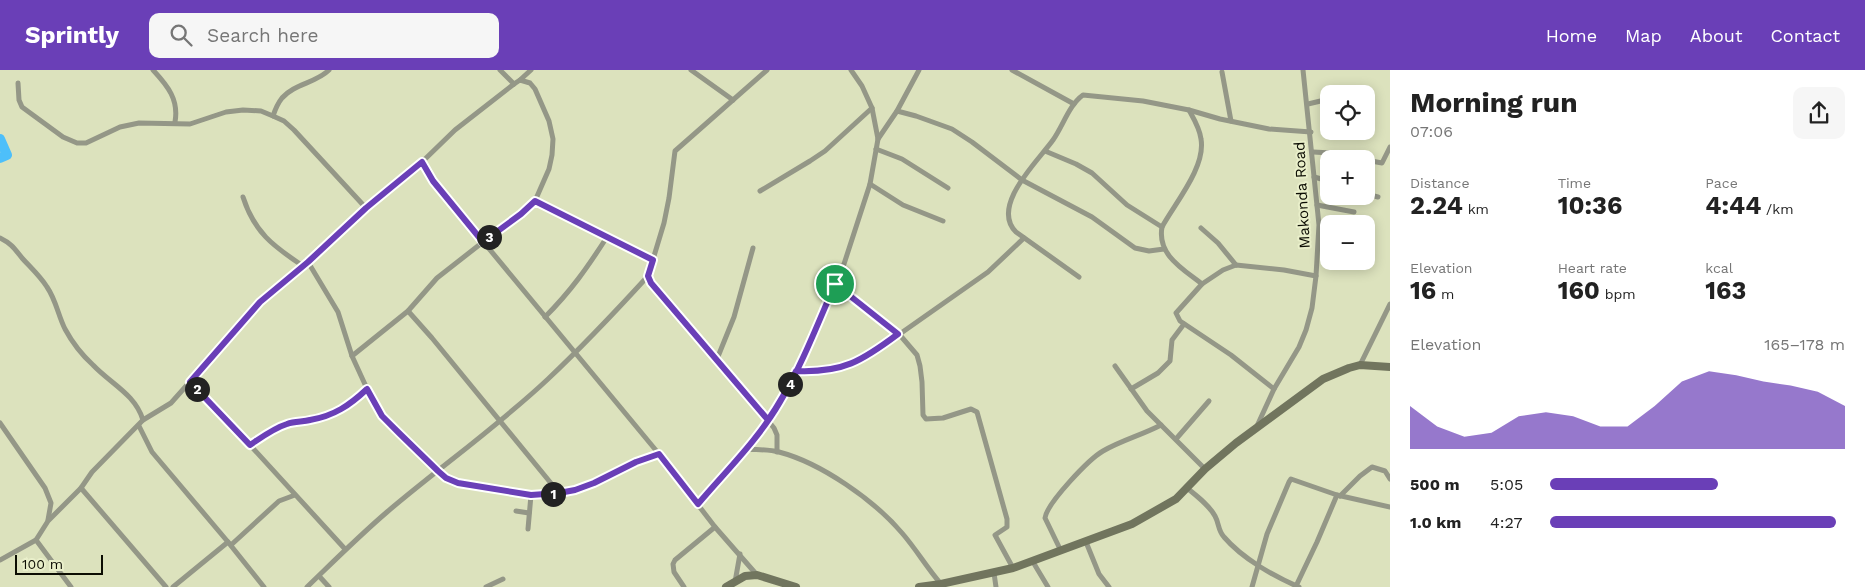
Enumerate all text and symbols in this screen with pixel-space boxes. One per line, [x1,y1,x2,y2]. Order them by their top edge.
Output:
search box [149,13,499,58]
text: Sprintly [25,21,119,49]
icon: search [167,21,195,49]
text: Search here [207,24,318,47]
text: Home [1546,25,1597,46]
text: Map [1625,25,1662,46]
text: About [1690,25,1742,46]
text: Contact [1770,25,1840,46]
map controls [1320,85,1375,270]
button: locate [1320,85,1375,140]
text: Morning run [1410,86,1578,119]
button: share [1793,87,1845,139]
text: 07:06 [1410,122,1453,141]
street label: Makonda Road [1290,141,1314,249]
button: + [1320,150,1375,205]
text: Distance [1410,175,1470,191]
text: Time [1558,175,1591,191]
text: Pace [1705,175,1738,191]
text: 2.24 [1410,191,1463,220]
text: 10:36 [1558,191,1622,220]
text: 4:44 [1705,191,1761,220]
text: km [1463,201,1489,217]
text: /km [1761,201,1794,217]
button: − [1320,215,1375,270]
pin: 3 [476,224,502,250]
text: 3 [485,229,494,245]
text: Elevation [1410,260,1473,276]
text: Heart rate [1558,260,1627,276]
text: kcal [1705,260,1733,276]
pin [814,263,856,305]
icon: arrive [821,270,849,298]
text: 16 [1410,276,1436,305]
text: 160 [1558,276,1600,305]
text: 163 [1705,276,1746,305]
text: m [1436,286,1454,302]
text: bpm [1600,286,1636,302]
text: Elevation [1410,335,1481,354]
text: 165–178 m [1764,335,1845,354]
pin: 4 [778,372,802,396]
pin: 2 [184,376,210,402]
text: 4 [786,376,795,392]
text: 2 [193,381,202,397]
text: 500 m [1410,475,1460,494]
text: 5:05 [1490,475,1523,494]
pin: 1 [540,482,566,506]
text: 1 [550,486,557,502]
text: 1.0 km [1410,513,1461,532]
text: 4:27 [1490,513,1523,532]
scale bar [15,552,102,575]
text: 100 m [22,556,63,572]

